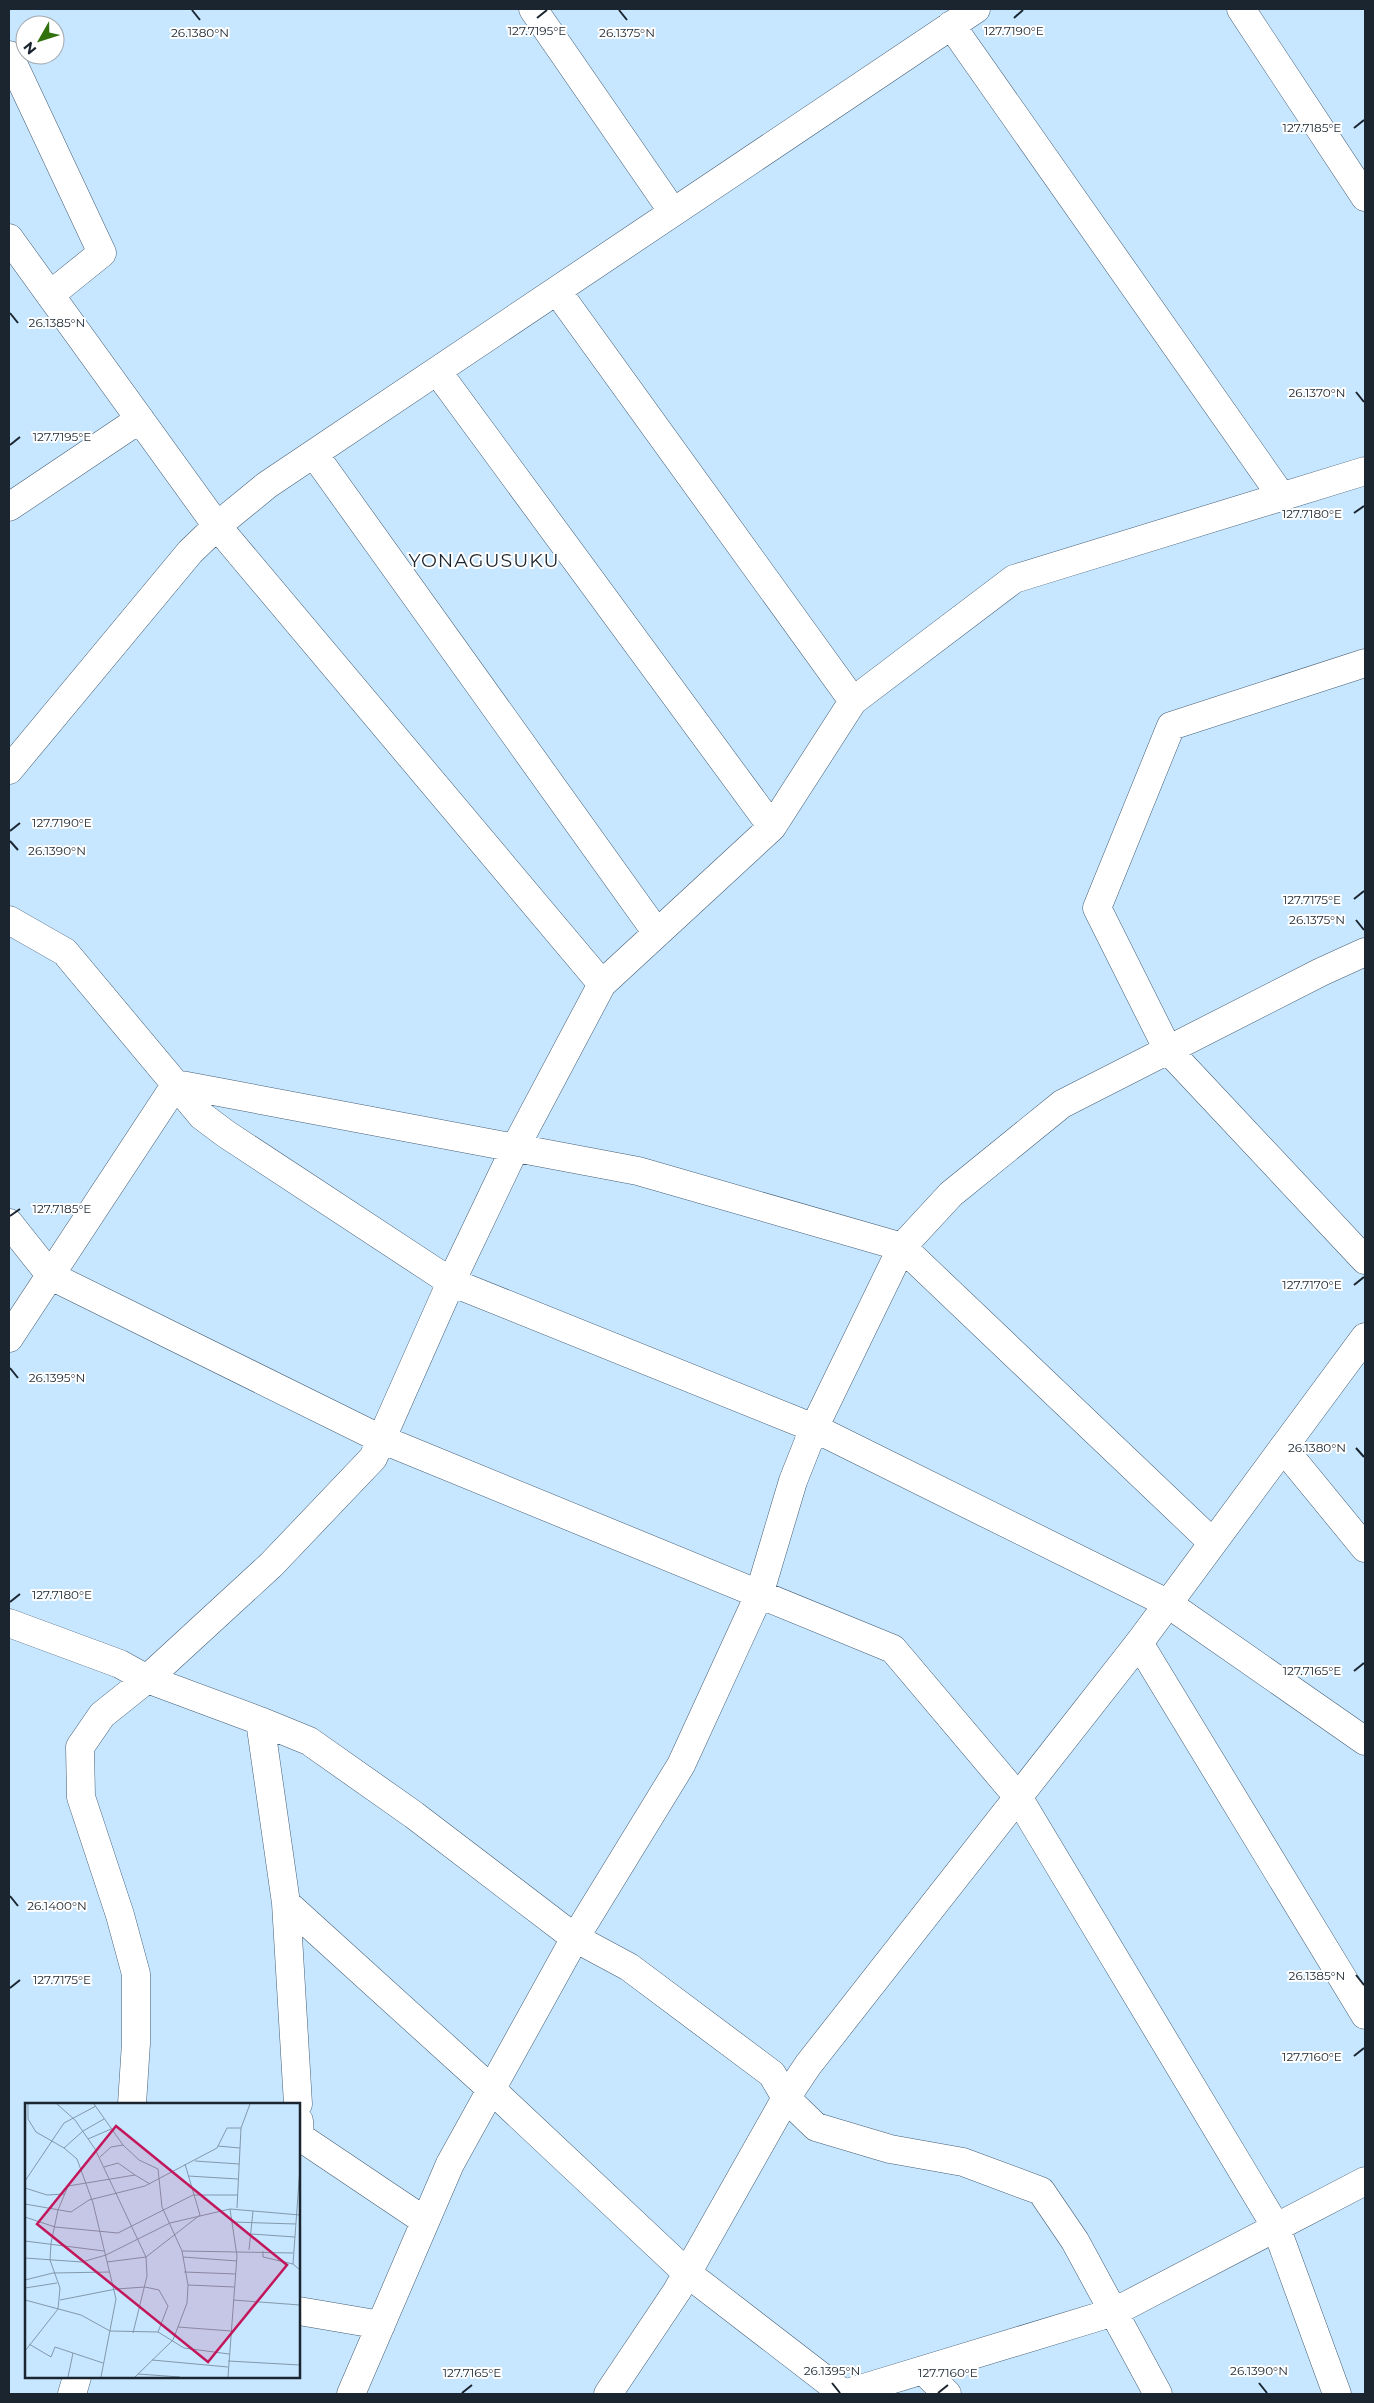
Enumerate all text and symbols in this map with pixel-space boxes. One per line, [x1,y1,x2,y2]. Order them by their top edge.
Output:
north arrow [15,15,65,65]
text: 127.7195°E [508,23,566,38]
text: 127.7190°E [984,23,1044,38]
text: 26.1380°N [171,25,229,40]
text: 26.1375°N [599,25,655,40]
text: N [19,38,40,58]
text: 127.7185°E [1283,120,1341,135]
text: 26.1385°N [29,315,85,330]
text: 26.1370°N [1288,385,1346,400]
text: 127.7195°E [33,429,91,444]
text: 127.7180°E [1282,506,1342,521]
district label: YONAGUSUKU [408,549,560,572]
text: 127.7190°E [32,815,92,830]
text: 26.1390°N [28,843,86,858]
text: 127.7175°E [1283,892,1341,907]
text: 26.1375°N [1289,912,1345,927]
text: 127.7185°E [33,1201,91,1216]
text: 127.7170°E [1282,1277,1342,1292]
text: 26.1395°N [29,1370,85,1385]
text: 26.1380°N [1288,1440,1346,1455]
text: 127.7180°E [32,1587,92,1602]
text: 127.7165°E [1283,1663,1341,1678]
text: 26.1400°N [27,1898,87,1913]
text: 26.1385°N [1289,1968,1345,1983]
text: 127.7175°E [33,1972,91,1987]
text: 127.7160°E [1282,2049,1342,2064]
inset map [25,2103,300,2378]
text: 26.1395°N [804,2363,860,2378]
text: 26.1390°N [1230,2363,1288,2378]
text: 127.7165°E [443,2365,501,2380]
text: 127.7160°E [918,2365,978,2380]

